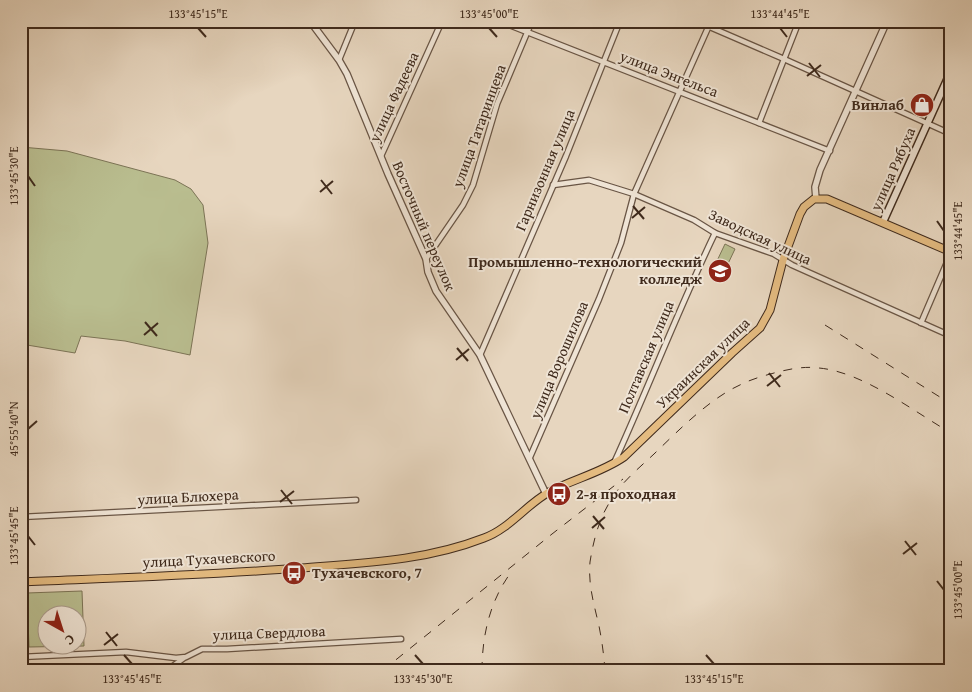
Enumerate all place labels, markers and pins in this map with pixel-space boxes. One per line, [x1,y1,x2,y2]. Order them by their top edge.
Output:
shop icon: Винлаб [909,92,935,118]
place label: Винлаб [851,94,904,115]
place label: Промышленно-технологический колледж [468,251,703,289]
school or university icon: Промышленно-технологический колледж [707,258,733,284]
bus stop icon: 2-я проходная [546,481,572,507]
place label: 2-я проходная [576,483,676,504]
bus stop icon: Тухачевского, 7 [281,560,307,586]
place label: Тухачевского, 7 [312,562,422,583]

